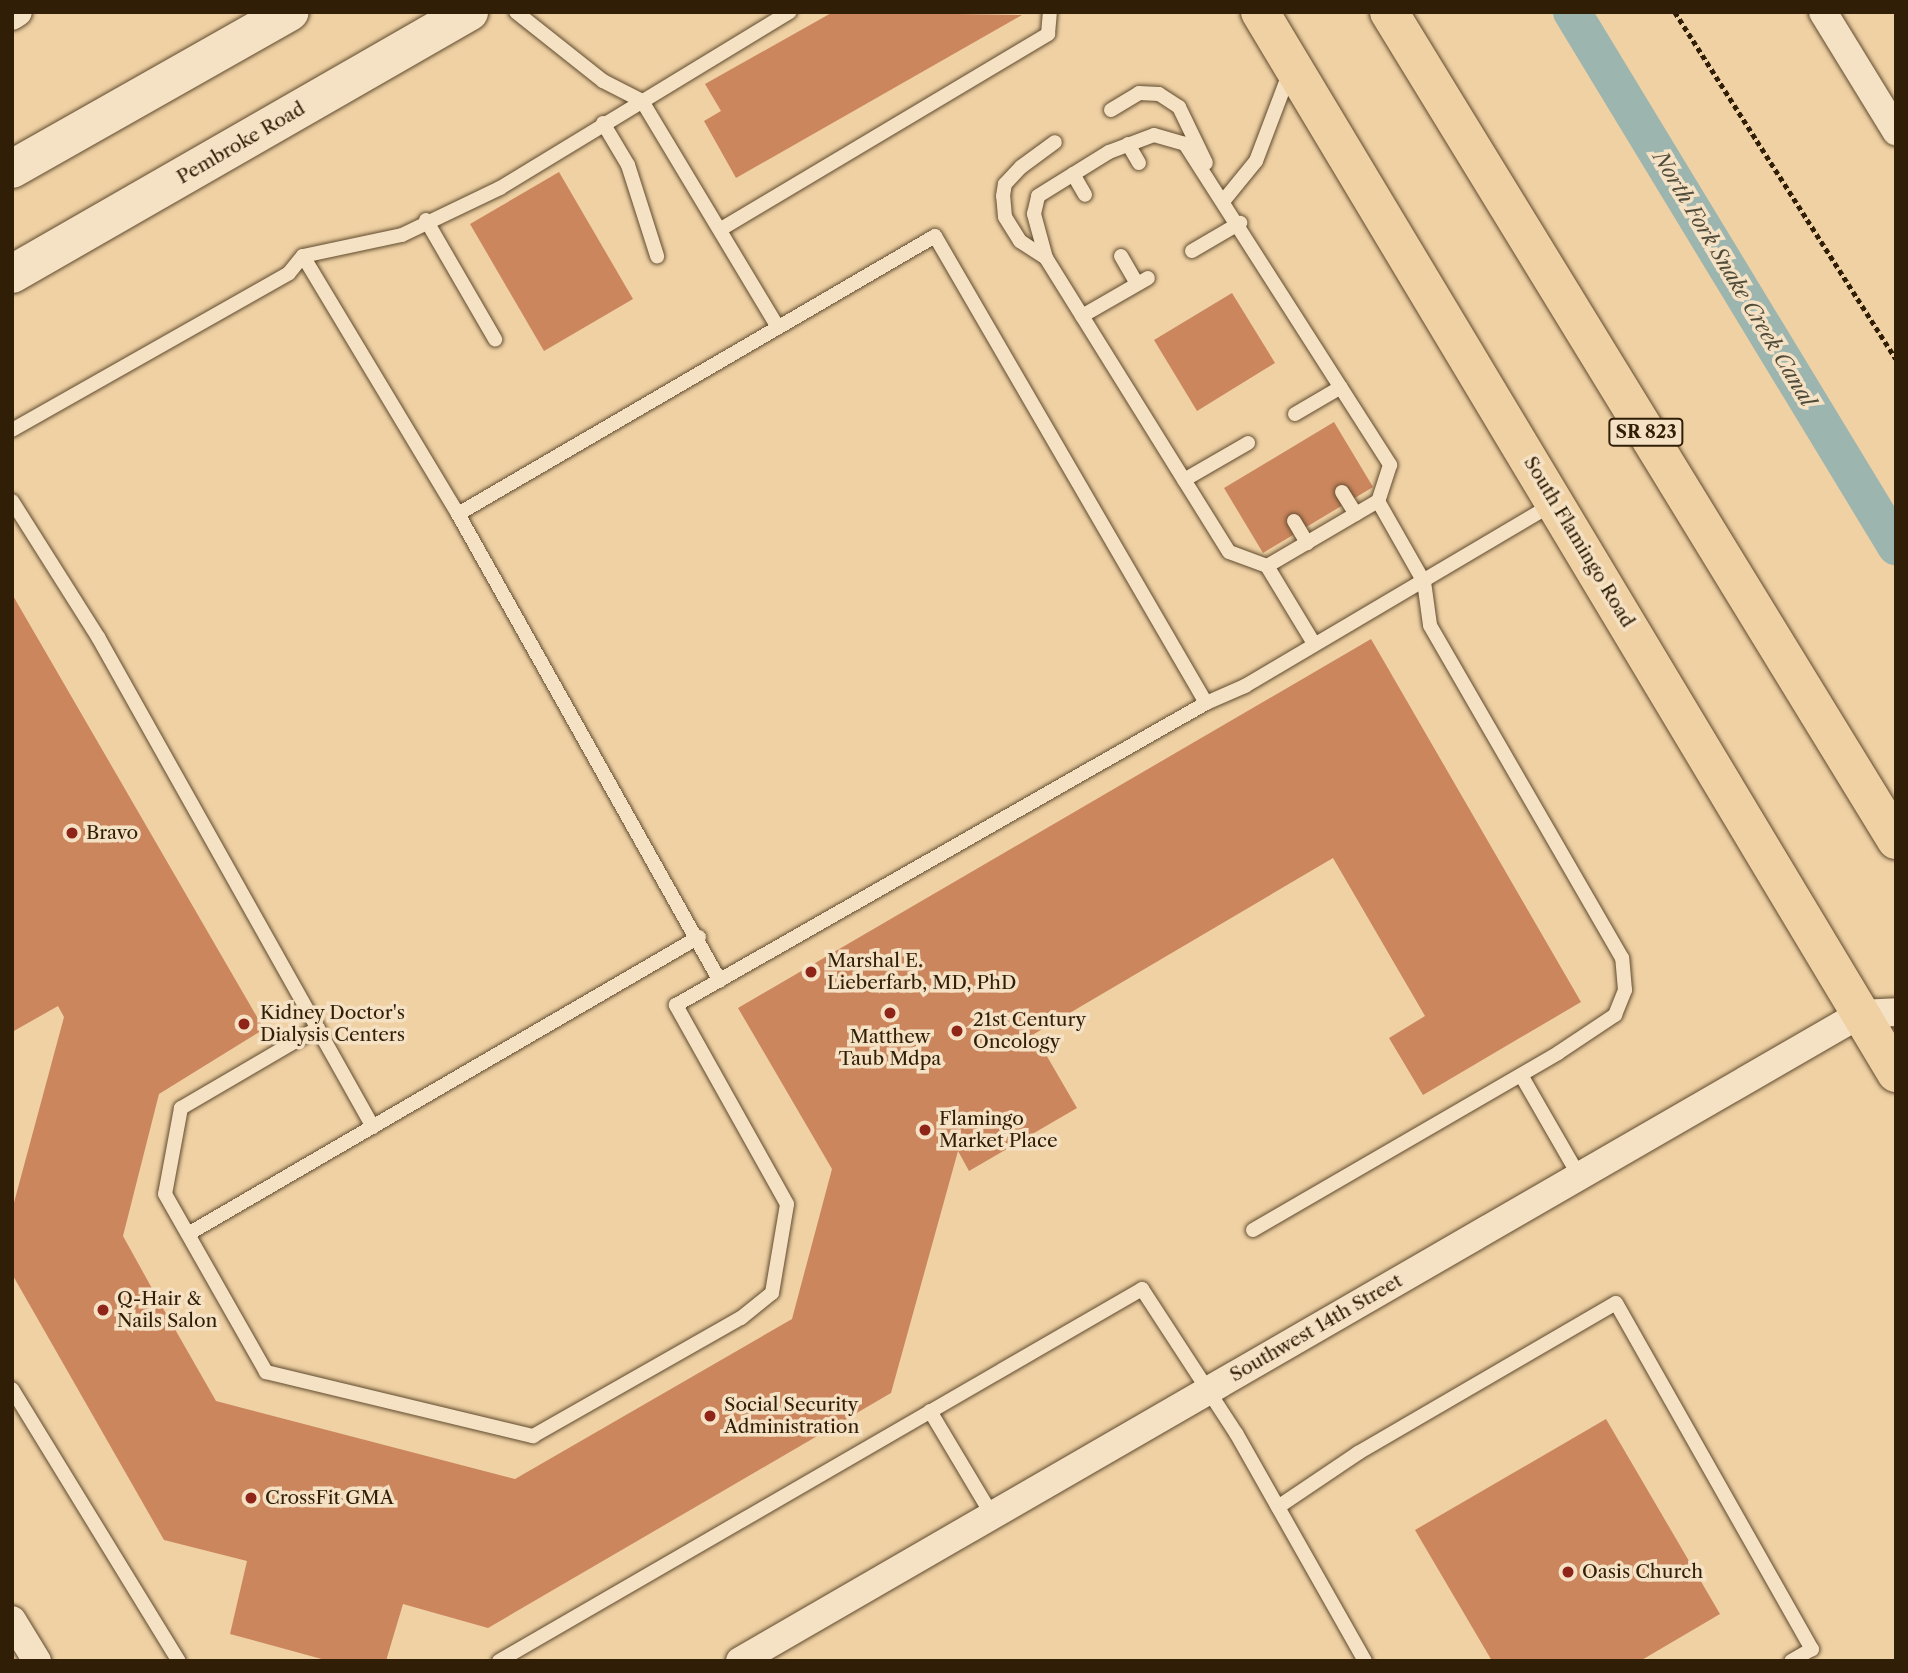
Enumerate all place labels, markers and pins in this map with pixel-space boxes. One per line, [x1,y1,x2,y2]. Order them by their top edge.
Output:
place label: Bravo [86,822,138,844]
marker: Bravo [64,825,80,841]
place label: Marshal E. Lieberfarb, MD, PhD [827,950,1016,994]
marker: Marshal E. Lieberfarb, MD, PhD [801,962,821,982]
place label: Kidney Doctor's Dialysis Centers [260,1002,406,1046]
marker: Matthew Taub Mdpa [880,1003,900,1023]
place label: 21st Century Oncology [973,1009,1086,1053]
marker: Kidney Doctor's Dialysis Centers [234,1014,254,1034]
marker: 21st Century Oncology [947,1021,967,1041]
place label: Matthew Taub Mdpa [839,1026,941,1070]
place label: Flamingo Market Place [939,1108,1058,1152]
marker: Flamingo Market Place [917,1122,933,1138]
place label: Q-Hair & Nails Salon [117,1288,217,1332]
marker: Q-Hair & Nails Salon [95,1302,111,1318]
place label: Social Security Administration [724,1394,859,1438]
marker: Social Security Administration [702,1408,718,1424]
place label: CrossFit GMA [265,1487,394,1509]
marker: CrossFit GMA [243,1490,259,1506]
place label: Oasis Church [1582,1561,1703,1583]
marker: Oasis Church [1560,1564,1576,1580]

